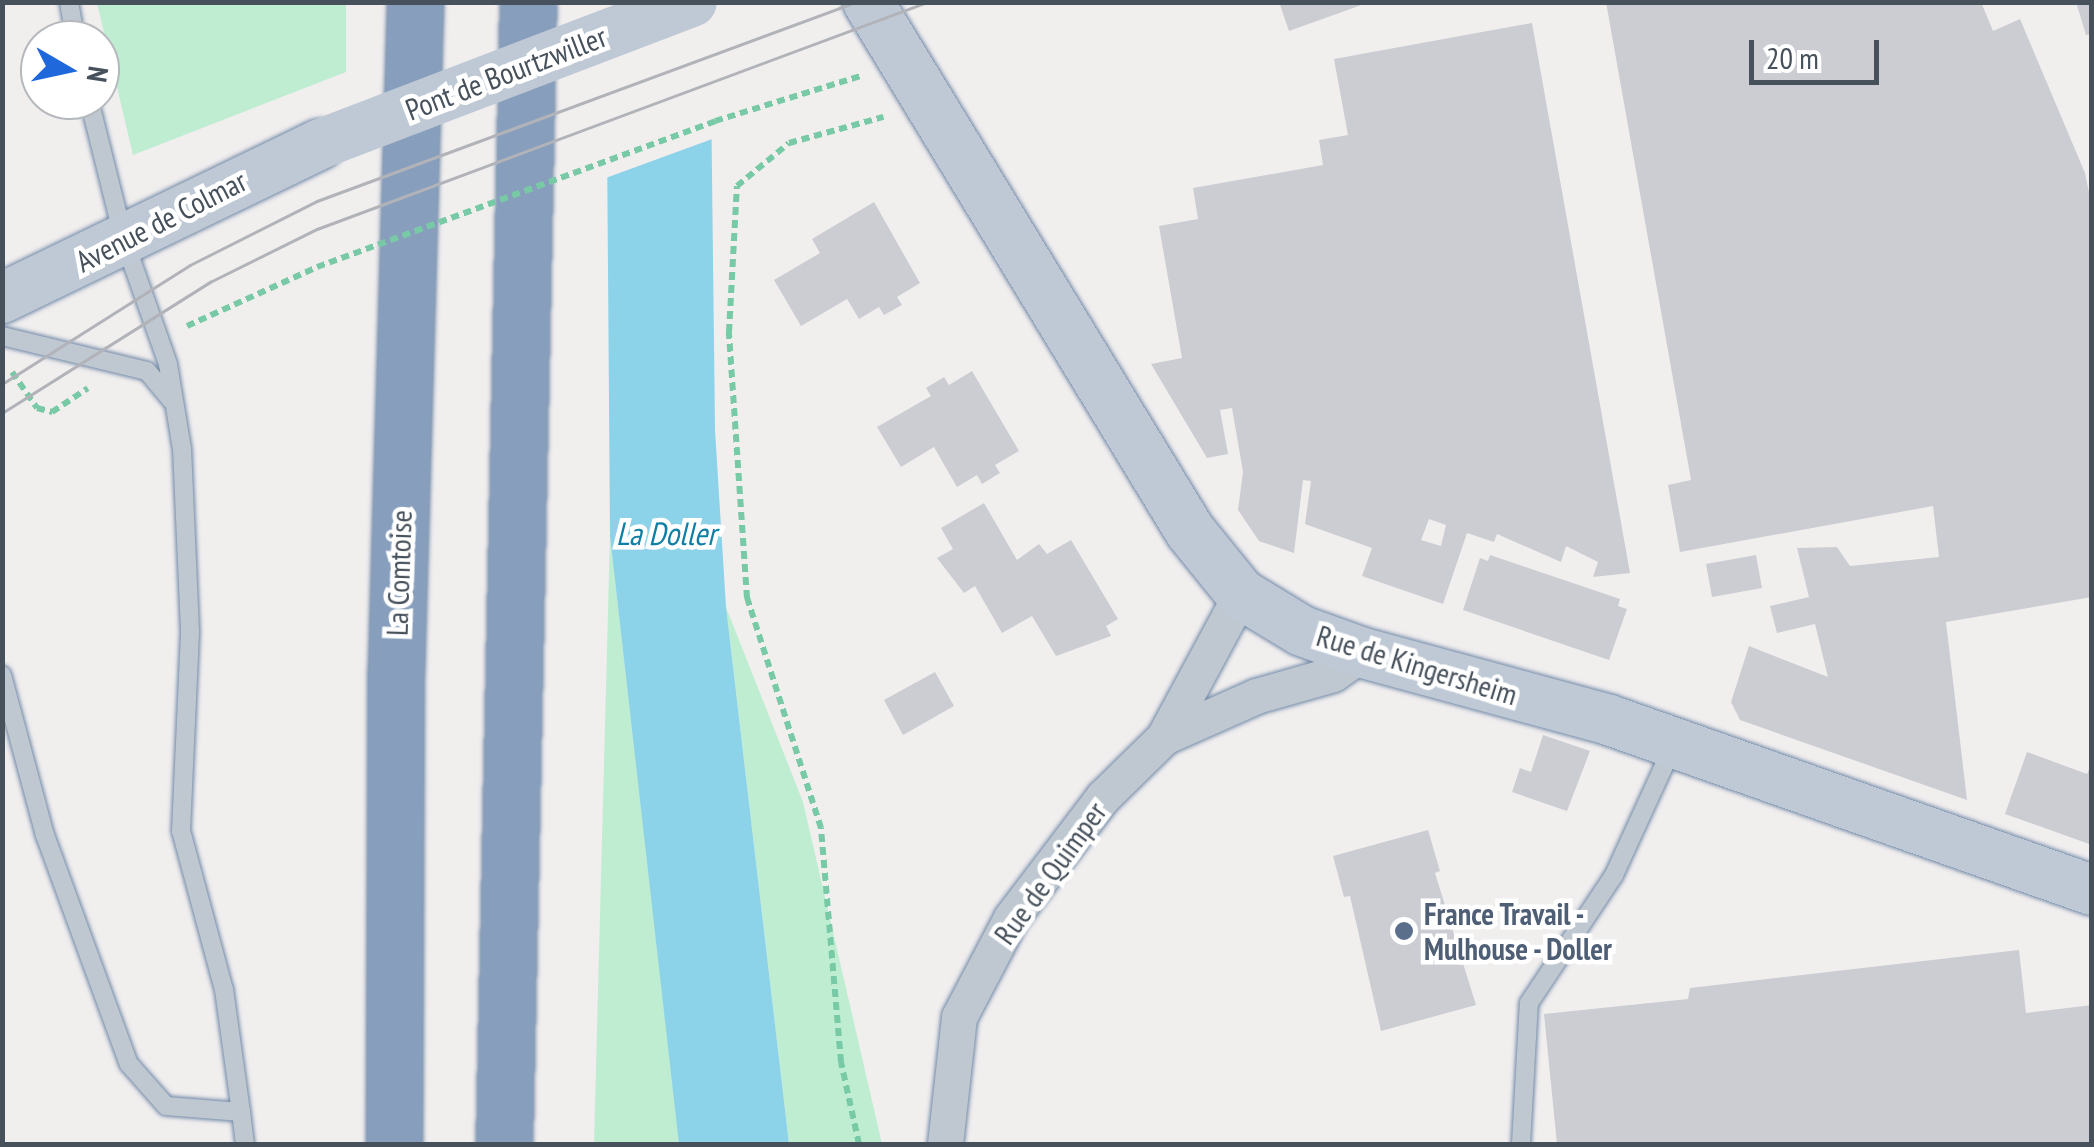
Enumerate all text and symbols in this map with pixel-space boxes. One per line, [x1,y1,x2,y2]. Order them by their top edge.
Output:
street label: Pont de Bourtzwiller [401,18,611,128]
north arrow [20,20,120,120]
scale bar [1754,20,1884,82]
text: 20 m [1766,38,1819,77]
text: N [79,64,118,85]
street label: Avenue de Colmar [70,163,252,279]
street label: La Comtoise [379,510,419,636]
water label: La Doller [616,514,716,552]
street label: Rue de Kingersheim [1312,617,1522,713]
street label: Rue de Quimper [986,795,1114,951]
place label: France Travail - Mulhouse - Doller [1424,896,1615,966]
marker: France Travail - Mulhouse - Doller [1393,920,1415,942]

